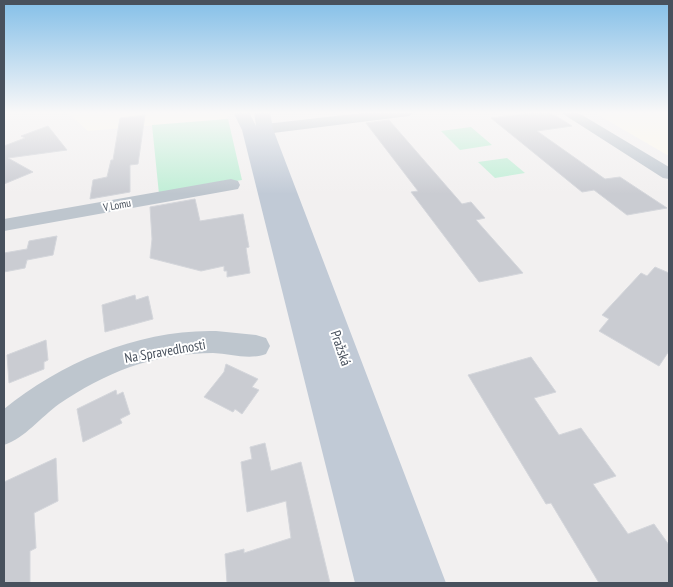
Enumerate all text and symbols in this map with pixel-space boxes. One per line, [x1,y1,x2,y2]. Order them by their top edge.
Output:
street label: V Lomu [101,196,132,214]
street label: Pražská [327,328,355,368]
street label: Na Spravedlnosti [123,335,207,367]

